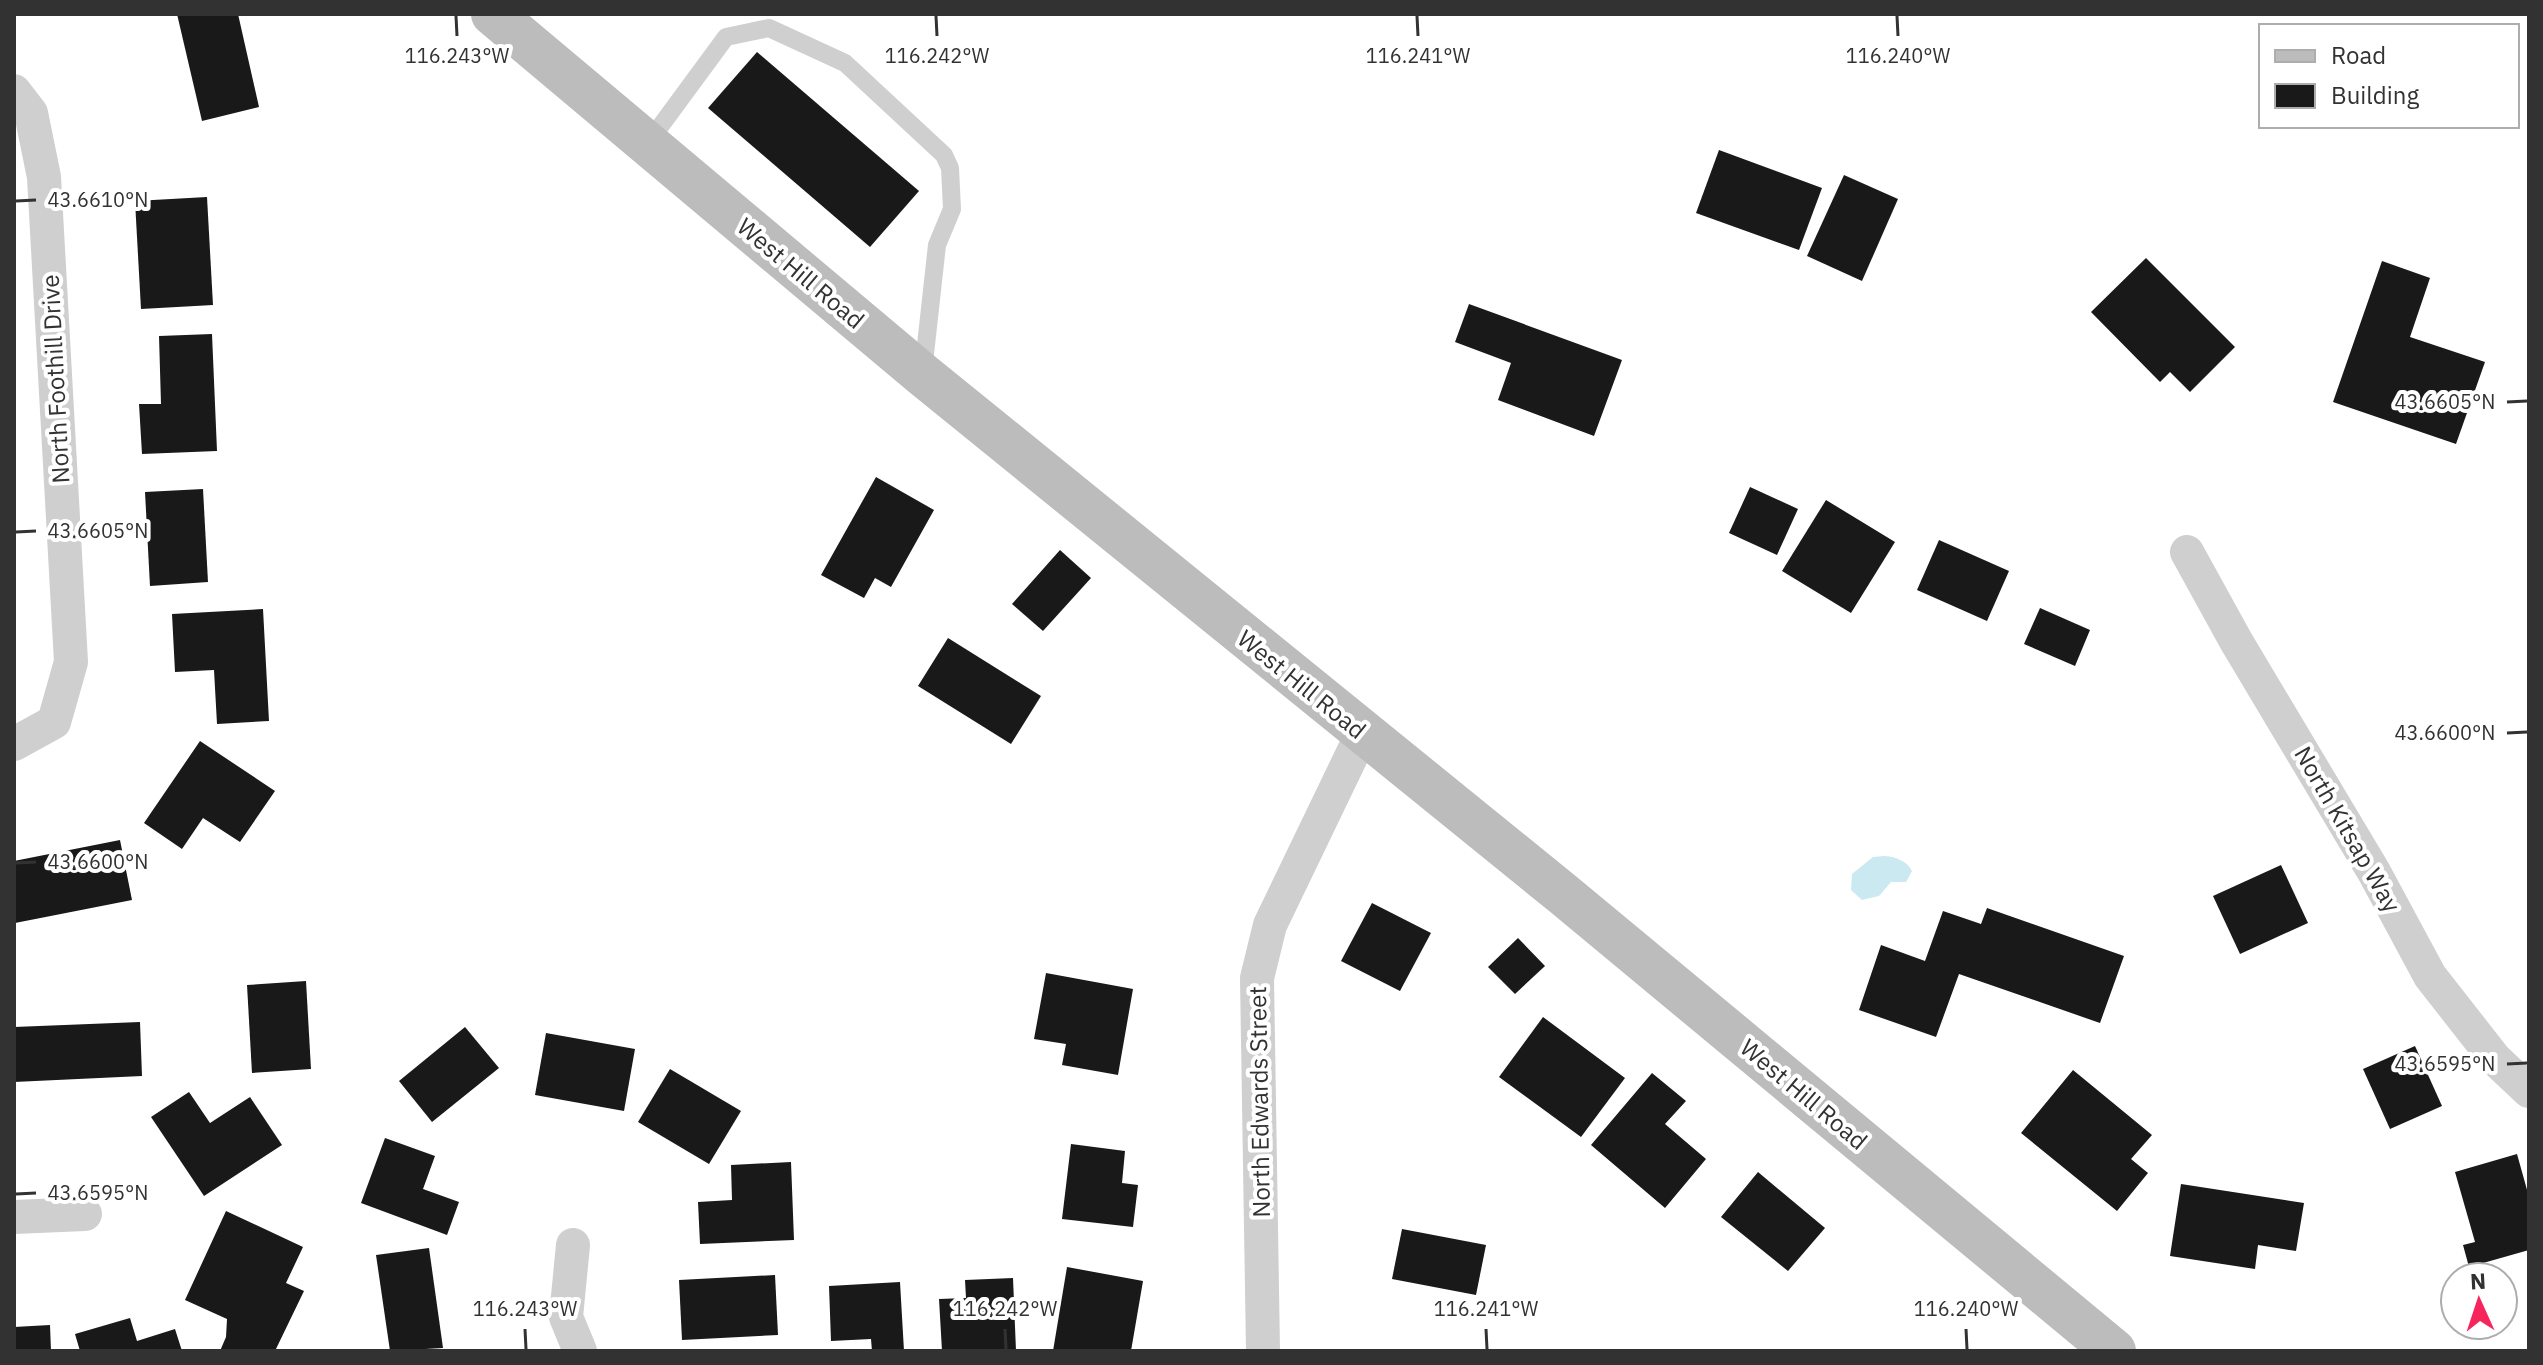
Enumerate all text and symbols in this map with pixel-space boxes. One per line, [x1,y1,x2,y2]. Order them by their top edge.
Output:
legend [2259,24,2519,128]
text: Road [2331,39,2386,71]
text: 116.243°W [405,42,509,69]
text: 116.242°W [885,42,989,69]
text: 116.241°W [1366,42,1470,69]
text: 116.240°W [1846,42,1950,69]
text: Building [2331,79,2419,111]
text: 43.6610°N [48,186,148,213]
street label: West Hill Road [731,210,871,336]
street label: North Foothill Drive [34,274,76,484]
text: 43.6605°N [2395,388,2495,415]
text: 43.6605°N [48,517,148,544]
street label: West Hill Road [1231,622,1373,746]
text: 43.6600°N [2395,719,2495,746]
street label: North Kitsap Way [2287,740,2409,918]
text: 43.6600°N [48,848,148,875]
street label: North Edwards Street [1241,986,1277,1218]
street label: West Hill Road [1734,1031,1874,1157]
text: 43.6595°N [2395,1050,2495,1077]
text: 43.6595°N [48,1179,148,1206]
north arrow [2439,1261,2519,1341]
text: N [2469,1266,2487,1295]
text: 116.243°W [473,1295,577,1322]
text: 116.242°W [953,1295,1057,1322]
text: 116.241°W [1434,1295,1538,1322]
text: 116.240°W [1914,1295,2018,1322]

